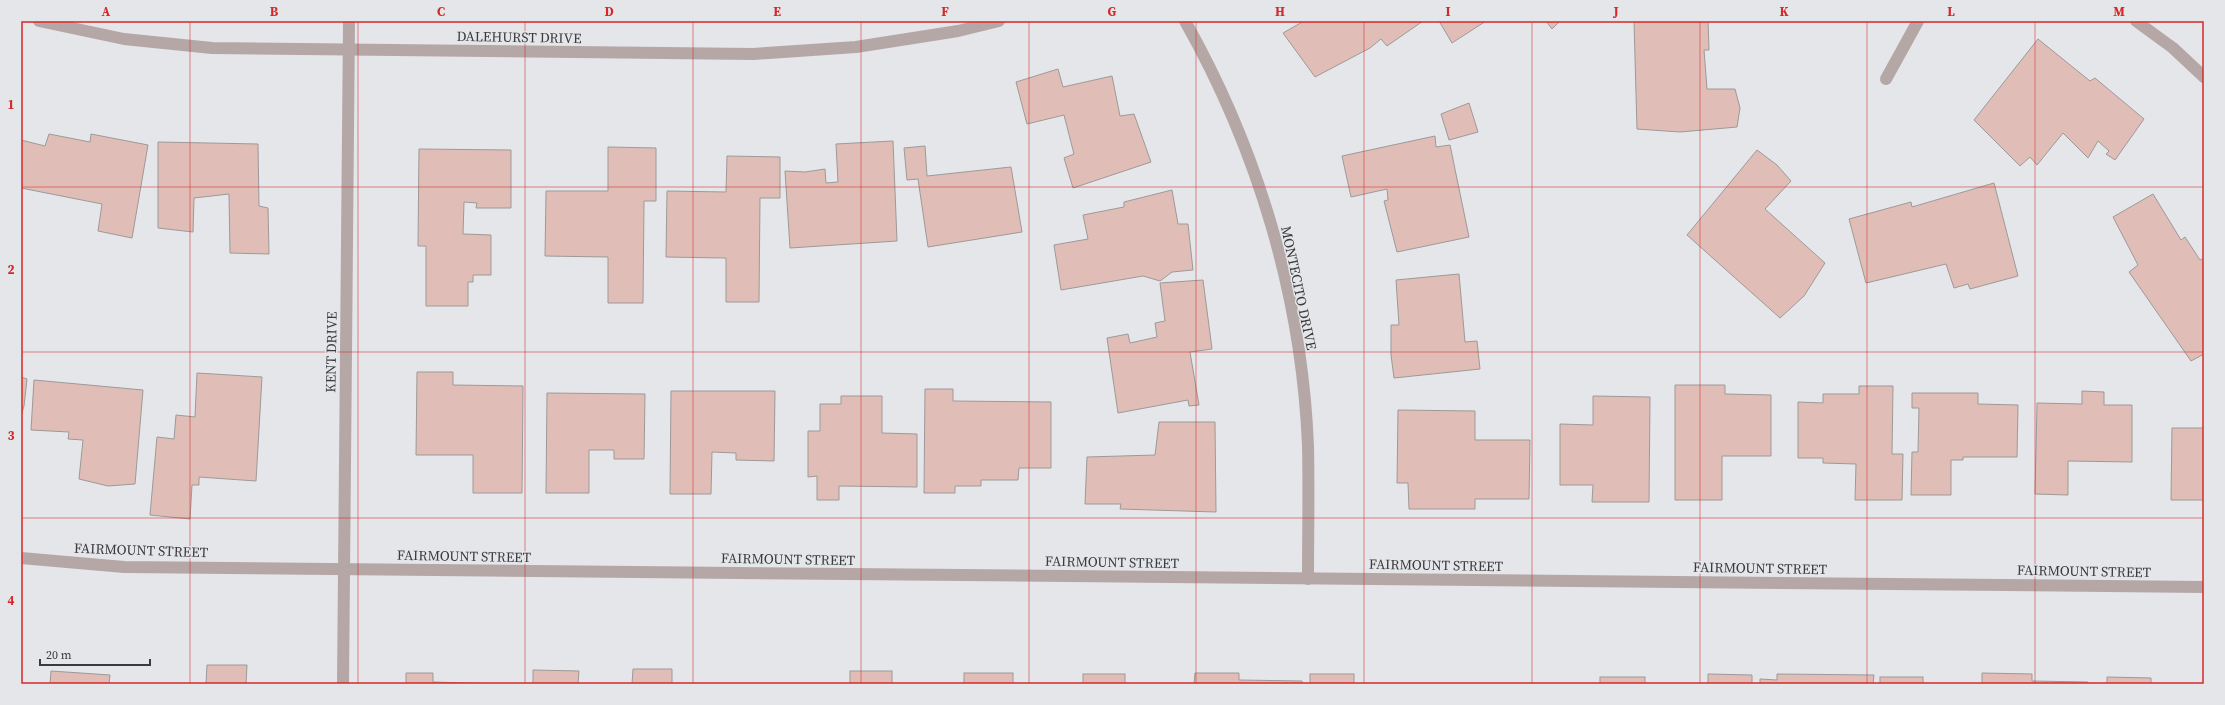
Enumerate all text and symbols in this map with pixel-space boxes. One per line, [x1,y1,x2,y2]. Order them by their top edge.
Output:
text: A [102,3,111,20]
text: B [270,3,279,20]
text: C [437,3,445,20]
text: D [604,3,614,20]
text: E [773,3,781,20]
text: F [941,3,949,20]
text: G [1108,3,1117,20]
text: H [1275,3,1285,20]
text: I [1445,3,1451,20]
text: J [1612,3,1619,20]
text: K [1779,3,1789,20]
text: L [1947,3,1955,20]
text: M [2113,3,2125,20]
street label: DALEHURST DRIVE [456,26,582,48]
text: 1 [7,96,15,113]
street label: MONTECITO DRIVE [1276,224,1322,352]
text: 2 [7,261,15,278]
street label: KENT DRIVE [320,311,342,393]
text: 3 [7,427,15,444]
street label: FAIRMOUNT STREET [74,538,209,562]
street label: FAIRMOUNT STREET [397,545,532,567]
street label: FAIRMOUNT STREET [721,548,856,570]
street label: FAIRMOUNT STREET [1045,551,1180,573]
street label: FAIRMOUNT STREET [1369,554,1504,576]
street label: FAIRMOUNT STREET [1693,557,1828,579]
street label: FAIRMOUNT STREET [2017,560,2152,582]
text: 4 [7,592,15,609]
scale bar [40,641,150,667]
text: 20 m [46,647,72,663]

